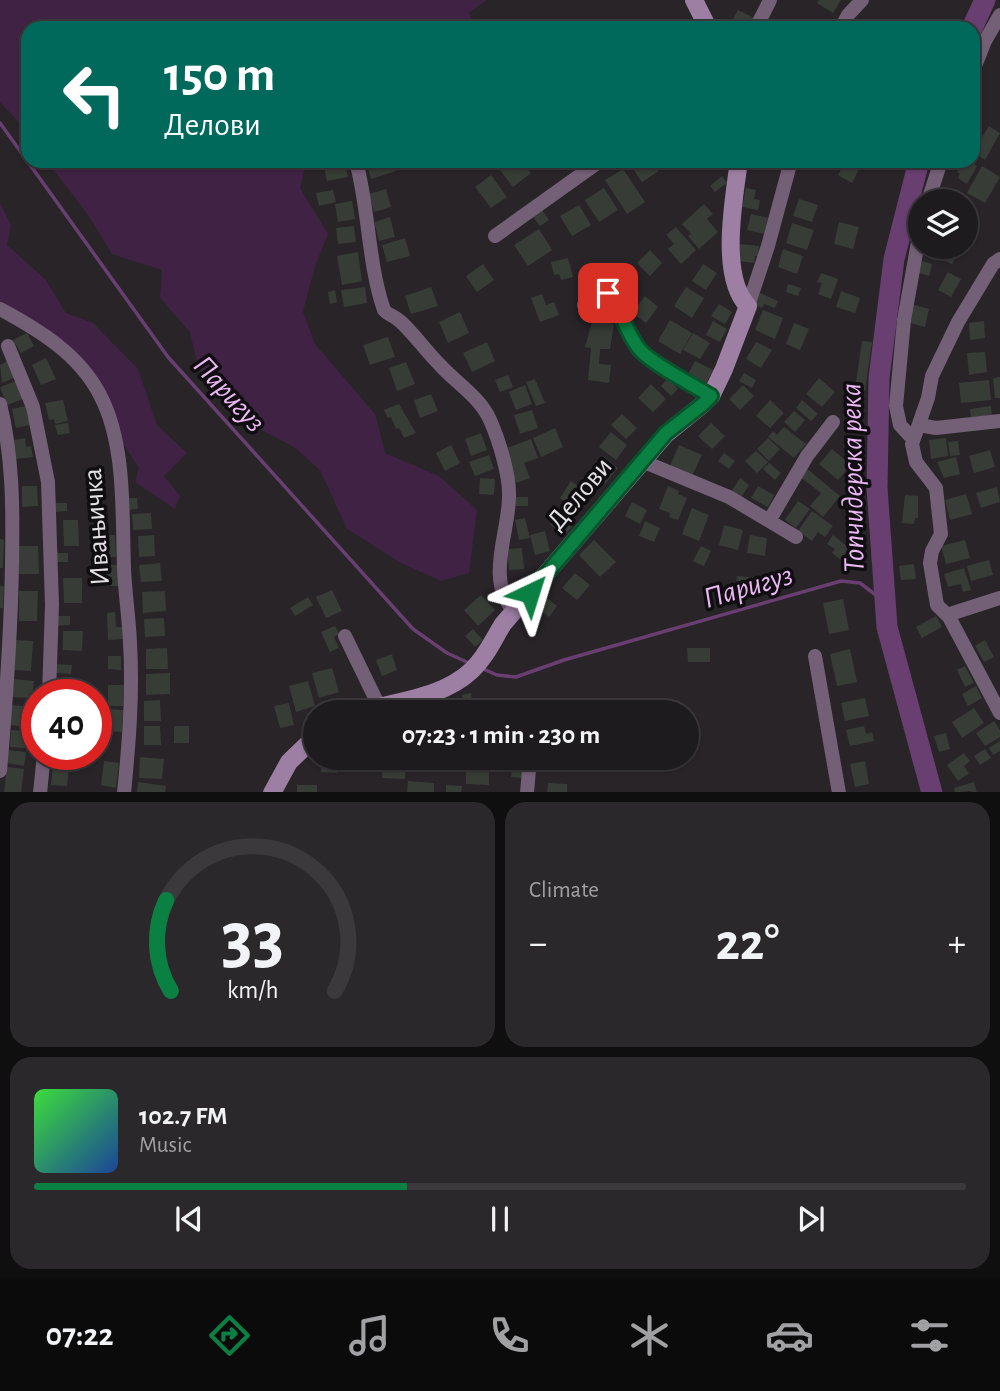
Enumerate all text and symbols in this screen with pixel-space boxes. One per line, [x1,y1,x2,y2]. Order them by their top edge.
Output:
icon: left [49,49,140,140]
text: 150 m [164,51,275,100]
text: Делови [164,109,261,141]
map controls [908,189,978,259]
button: layers [908,189,978,259]
pin [578,263,638,323]
icon: arrive [589,274,627,312]
water label: Паригуз [187,350,271,438]
water label: Топчидерска река [836,383,870,573]
street label: Делови [542,452,618,536]
street label: Ивањичка [79,467,115,587]
position arrow [493,556,567,630]
water label: Паригуз [700,560,796,614]
speed limit sign: 40 [21,679,112,770]
text: 07:23 · 1 min · 230 m [402,722,600,748]
text: Climate [529,879,599,902]
text: 33 [221,903,284,976]
text: 22° [715,917,780,969]
text: − [529,925,547,963]
text: + [948,925,966,963]
text: km/h [227,977,278,1002]
text: 102.7 FM [139,1103,228,1129]
text: Music [139,1134,191,1157]
icon: previous [170,1200,208,1238]
icon: pause [481,1200,519,1238]
icon: next [792,1200,830,1238]
icon: directions [205,1311,254,1360]
icon: music [345,1311,394,1360]
icon: phone [485,1311,534,1360]
icon: climate [625,1311,674,1360]
icon: car [765,1311,814,1360]
icon: filters [905,1311,954,1360]
text: 07:22 [46,1319,114,1351]

